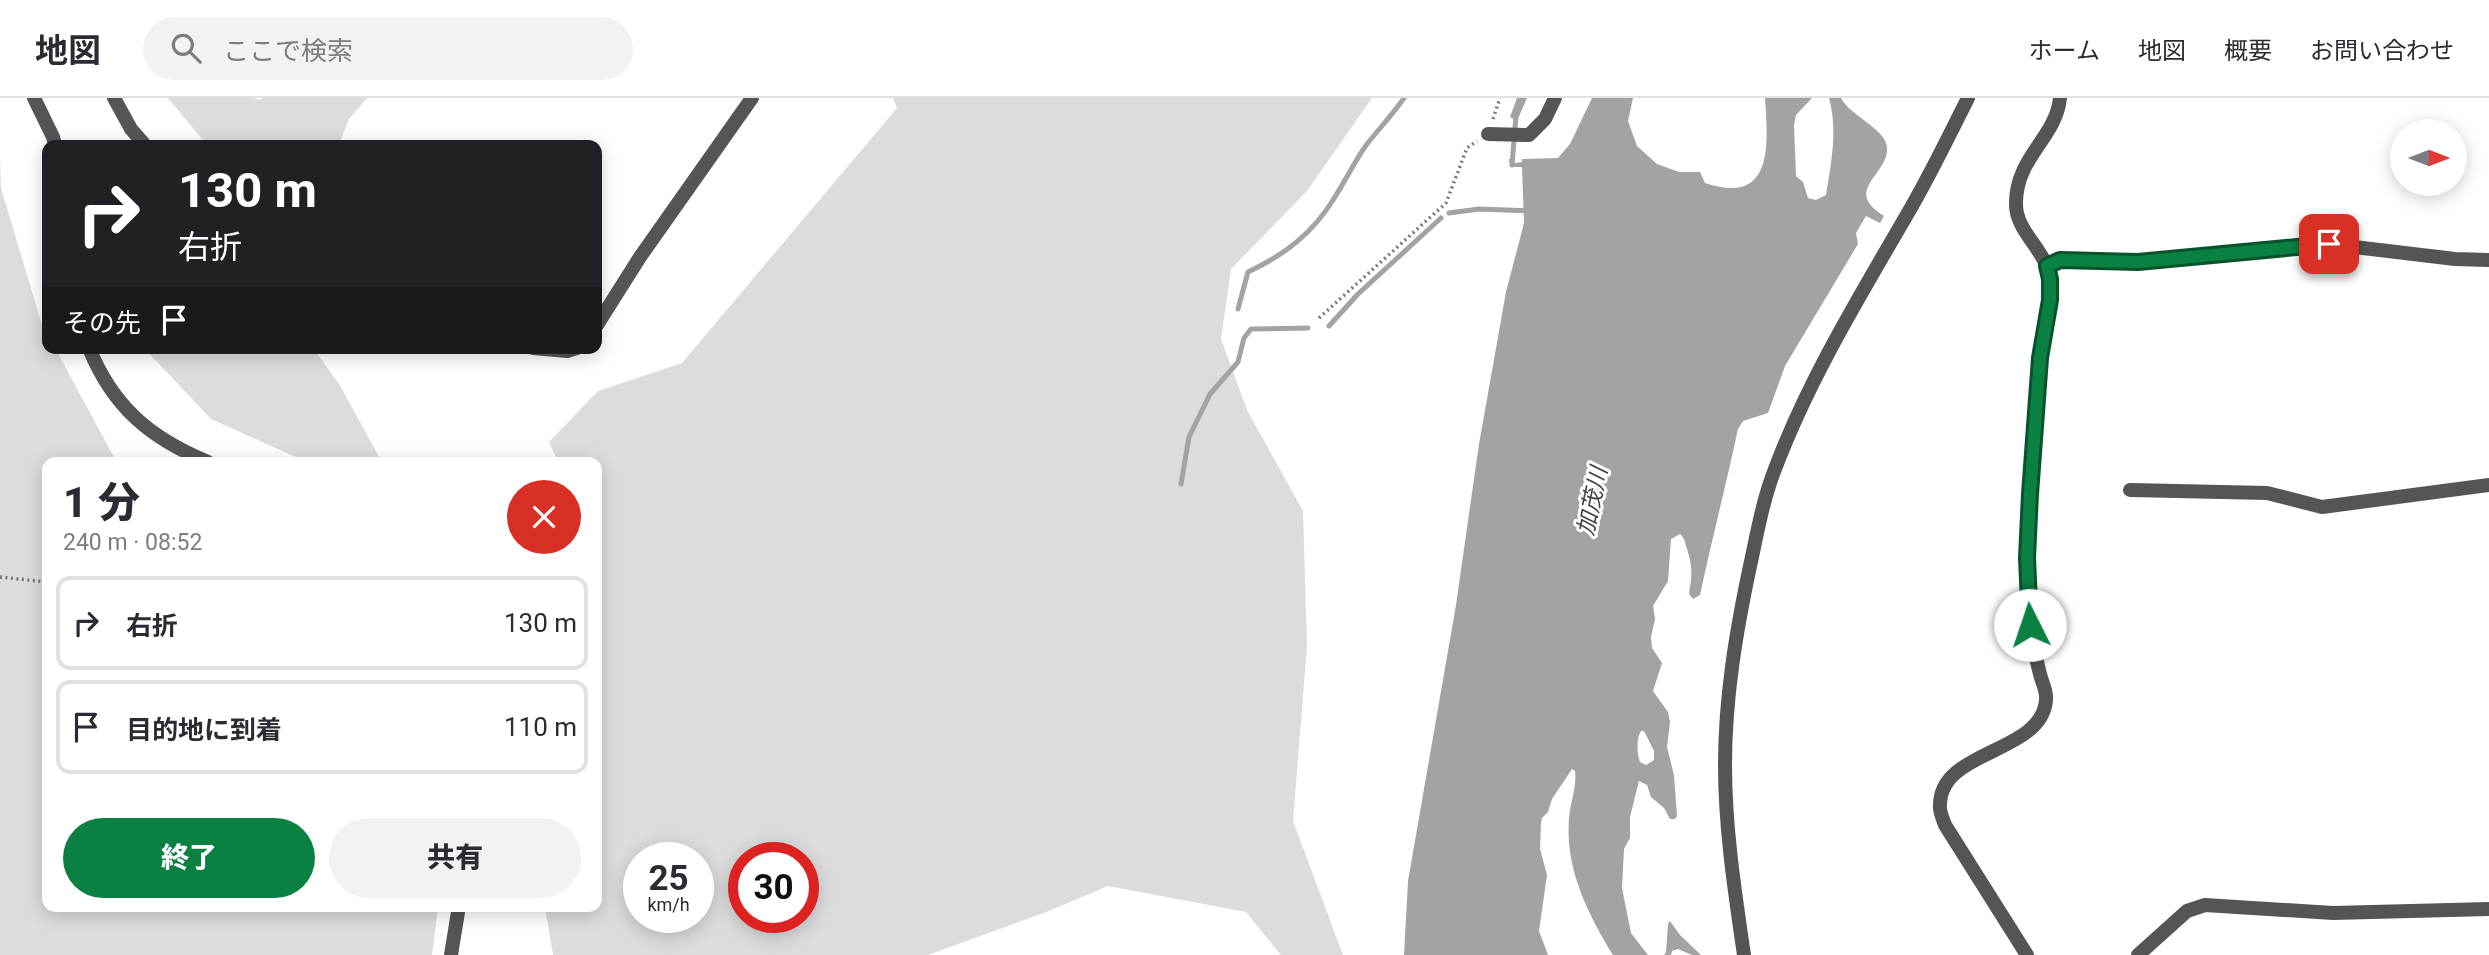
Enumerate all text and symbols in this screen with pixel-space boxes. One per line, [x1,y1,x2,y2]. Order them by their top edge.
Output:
search box [143,17,633,80]
icon: search [167,29,205,67]
text: 地図 [35,31,101,70]
text: ここで検索 [223,36,353,66]
text: ホーム [2029,37,2100,65]
text: 地図 [2138,37,2186,65]
text: 概要 [2224,37,2272,65]
text: お問い合わせ [2310,37,2454,65]
north arrow [2390,119,2468,196]
map controls [2390,119,2467,196]
text: 130 m [178,162,317,219]
icon: right [63,168,154,259]
pin [2299,214,2359,274]
icon: arrive [2310,225,2348,263]
text: 右折 [178,228,242,266]
icon: arrive [155,301,193,339]
text: その先 [63,308,141,338]
water label: 加茂川 [1572,462,1613,538]
text: 1 分 [63,478,140,527]
button: close [507,480,581,554]
text: 240 m · 08:52 [63,529,202,556]
position arrow [1993,588,2067,662]
icon: right [67,604,105,642]
text: 130 m [504,608,577,638]
text: 右折 [126,611,178,641]
icon: arrive [67,708,105,746]
text: 110 m [504,712,577,742]
text: 目的地に到着 [126,715,282,745]
button: 終了 [63,818,315,898]
button: 共有 [329,818,581,898]
speed limit sign: 30 [728,842,819,933]
text: 25 [648,858,689,899]
text: km/h [647,894,690,915]

